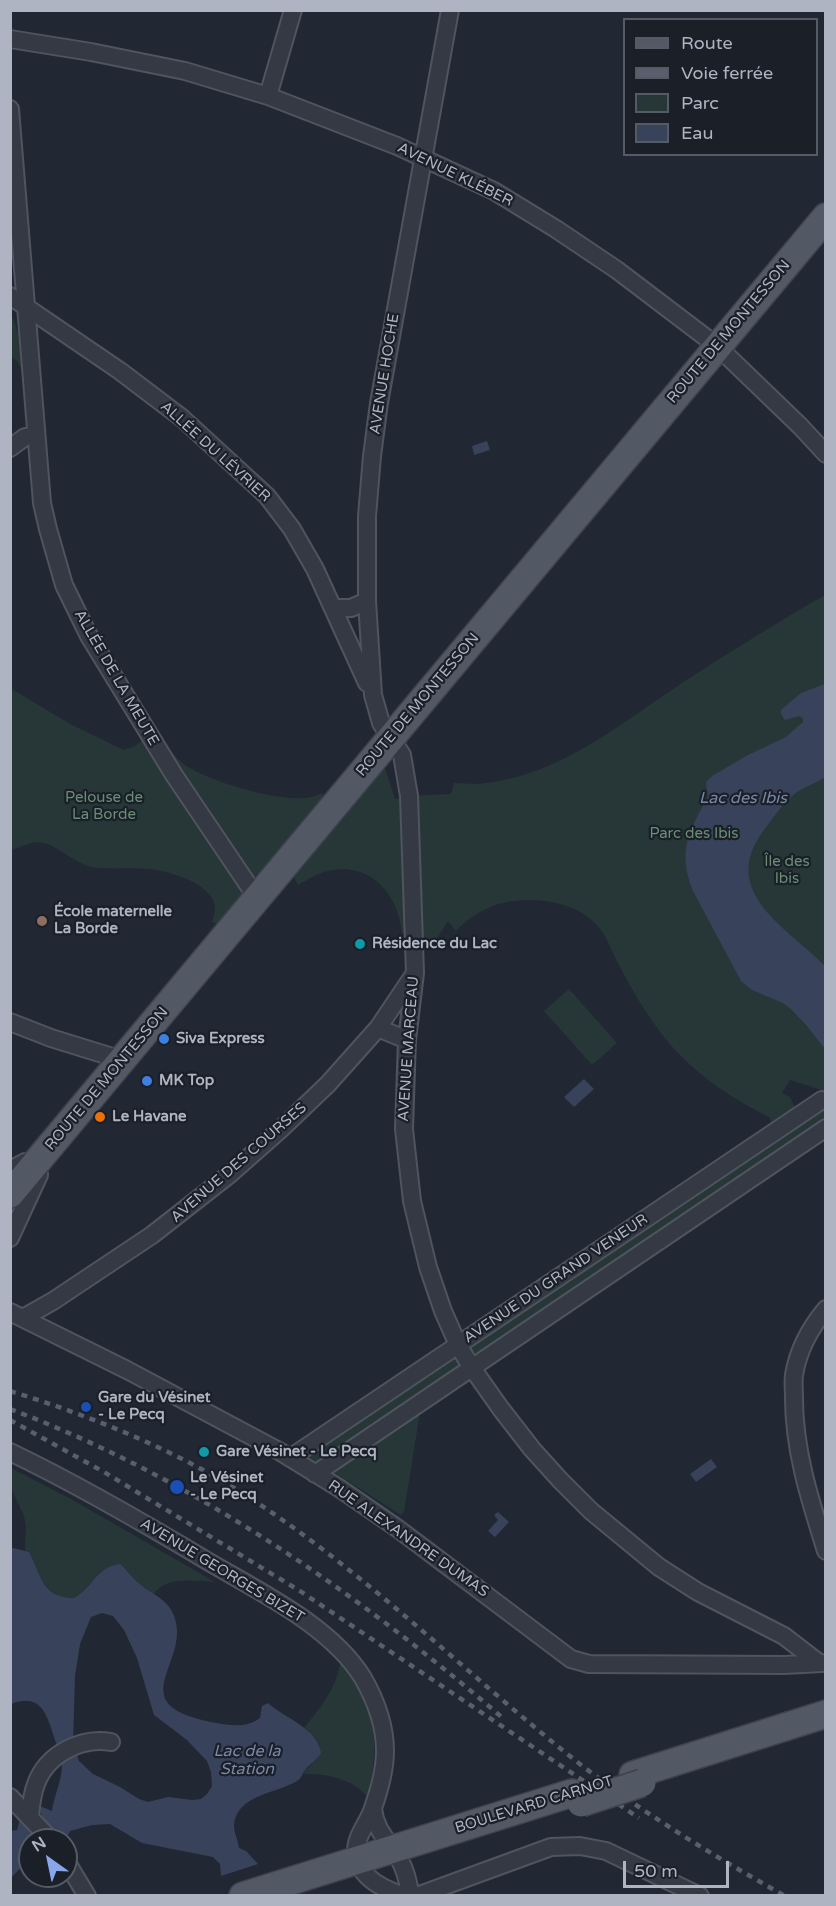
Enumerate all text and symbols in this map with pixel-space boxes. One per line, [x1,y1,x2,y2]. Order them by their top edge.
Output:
legend [623,18,818,156]
text: Route [681,32,733,54]
text: Voie ferrée [681,62,773,84]
text: Parc [681,92,719,114]
text: Eau [681,122,713,144]
street label: AVENUE KLÉBER [394,139,516,211]
street label: ROUTE DE MONTESSON [664,257,794,407]
street label: AVENUE HOCHE [367,312,403,436]
street label: ALLÉE DU LÉVRIER [156,398,274,506]
street label: ALLÉE DE LA MEUTE [70,607,162,749]
street label: ROUTE DE MONTESSON [353,630,483,780]
park label: Pelouse de La Borde [65,789,143,824]
water label: Lac des Ibis [699,789,787,809]
park label: Parc des Ibis [649,825,739,843]
park label: Île des Ibis [764,853,810,888]
place label: École maternelle La Borde [54,903,172,938]
marker: École maternelle La Borde [35,914,49,928]
place label: Résidence du Lac [372,935,497,953]
marker: Résidence du Lac [353,937,367,951]
street label: AVENUE MARCEAU [395,976,423,1122]
street label: ROUTE DE MONTESSON [42,1004,172,1154]
place label: Siva Express [176,1030,265,1048]
marker: Siva Express [157,1032,171,1046]
place label: MK Top [159,1072,214,1090]
marker: MK Top [140,1074,154,1088]
street label: AVENUE DES COURSES [168,1099,310,1227]
place label: Le Havane [112,1108,187,1126]
marker: Le Havane [93,1110,107,1124]
street label: AVENUE DU GRAND VENEUR [461,1211,651,1347]
place label: Gare du Vésinet - Le Pecq [98,1389,211,1424]
marker: Gare du Vésinet - Le Pecq [79,1400,93,1414]
place label: Gare Vésinet - Le Pecq [216,1443,377,1461]
marker: Gare Vésinet - Le Pecq [197,1445,211,1459]
place label: Le Vésinet - Le Pecq [190,1469,263,1504]
street label: RUE ALEXANDRE DUMAS [324,1477,492,1601]
marker: Le Vésinet - Le Pecq [168,1478,186,1496]
street label: AVENUE GEORGES BIZET [137,1515,307,1627]
water label: Lac de la Station [213,1742,281,1780]
street label: BOULEVARD CARNOT [453,1772,615,1838]
north arrow [18,1828,78,1888]
text: N [28,1833,50,1856]
scale bar [626,1849,732,1887]
text: 50 m [634,1860,678,1882]

